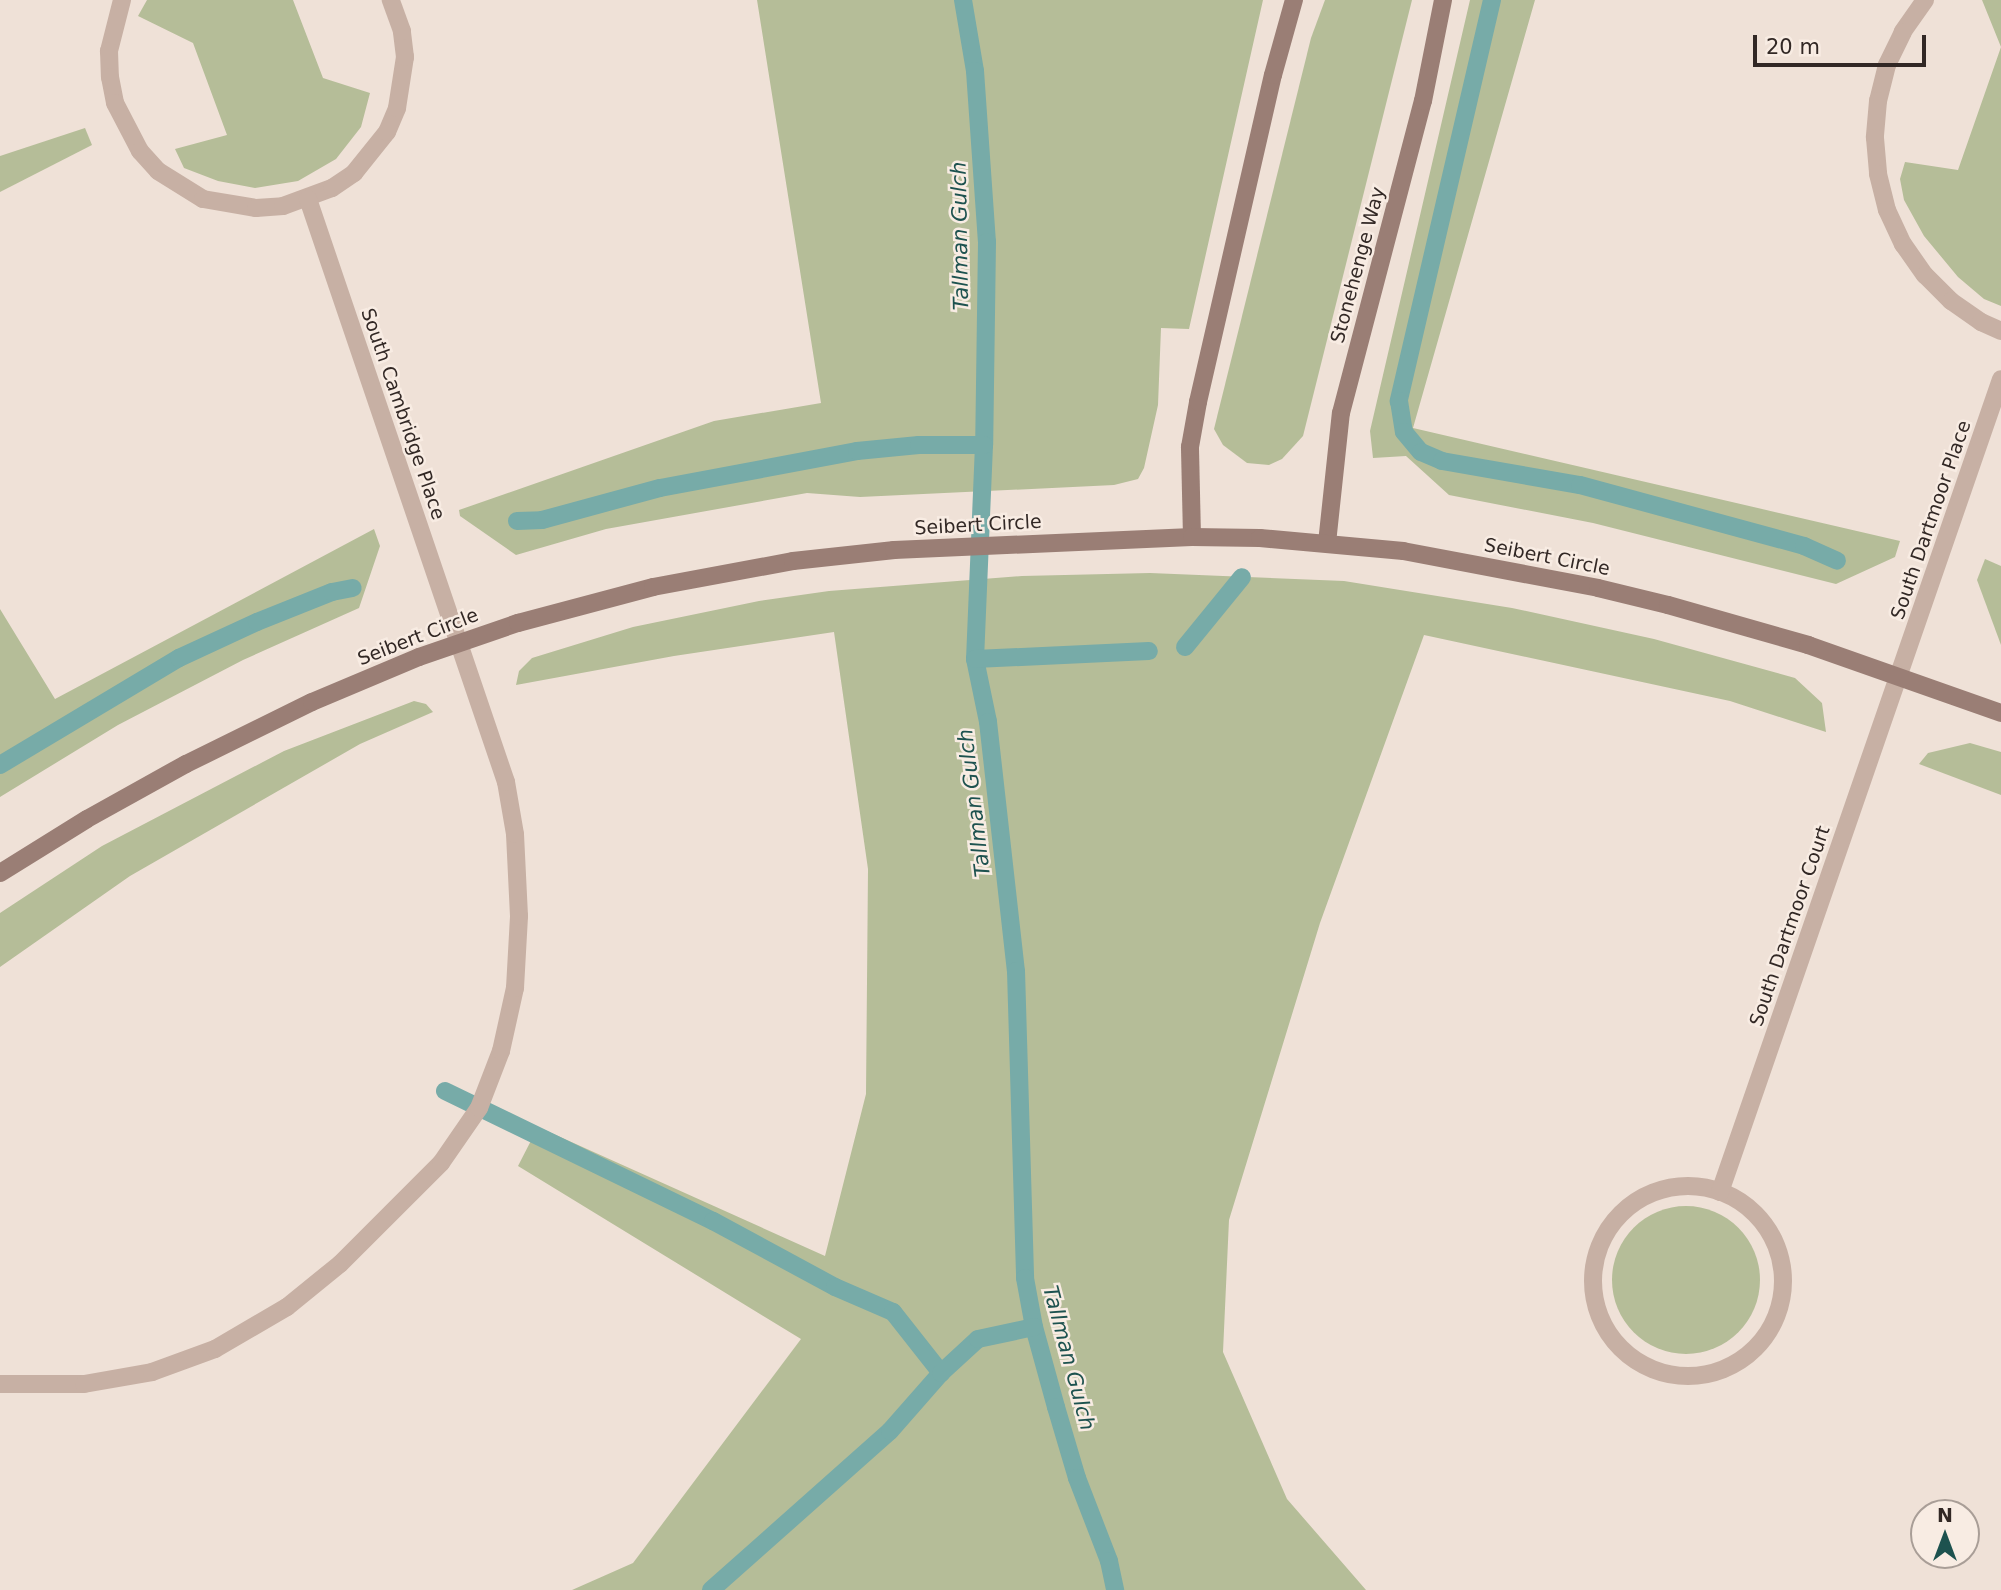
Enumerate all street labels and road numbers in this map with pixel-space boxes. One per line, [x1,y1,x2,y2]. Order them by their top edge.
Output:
street label: Stonehenge Way [1326,184,1390,346]
street label: South Cambridge Place [356,305,450,523]
street label: South Dartmoor Place [1886,418,1976,622]
street label: Seibert Circle [914,510,1042,540]
street label: Seibert Circle [1482,534,1612,580]
street label: Seibert Circle [354,604,482,670]
street label: South Dartmoor Court [1745,823,1835,1029]

